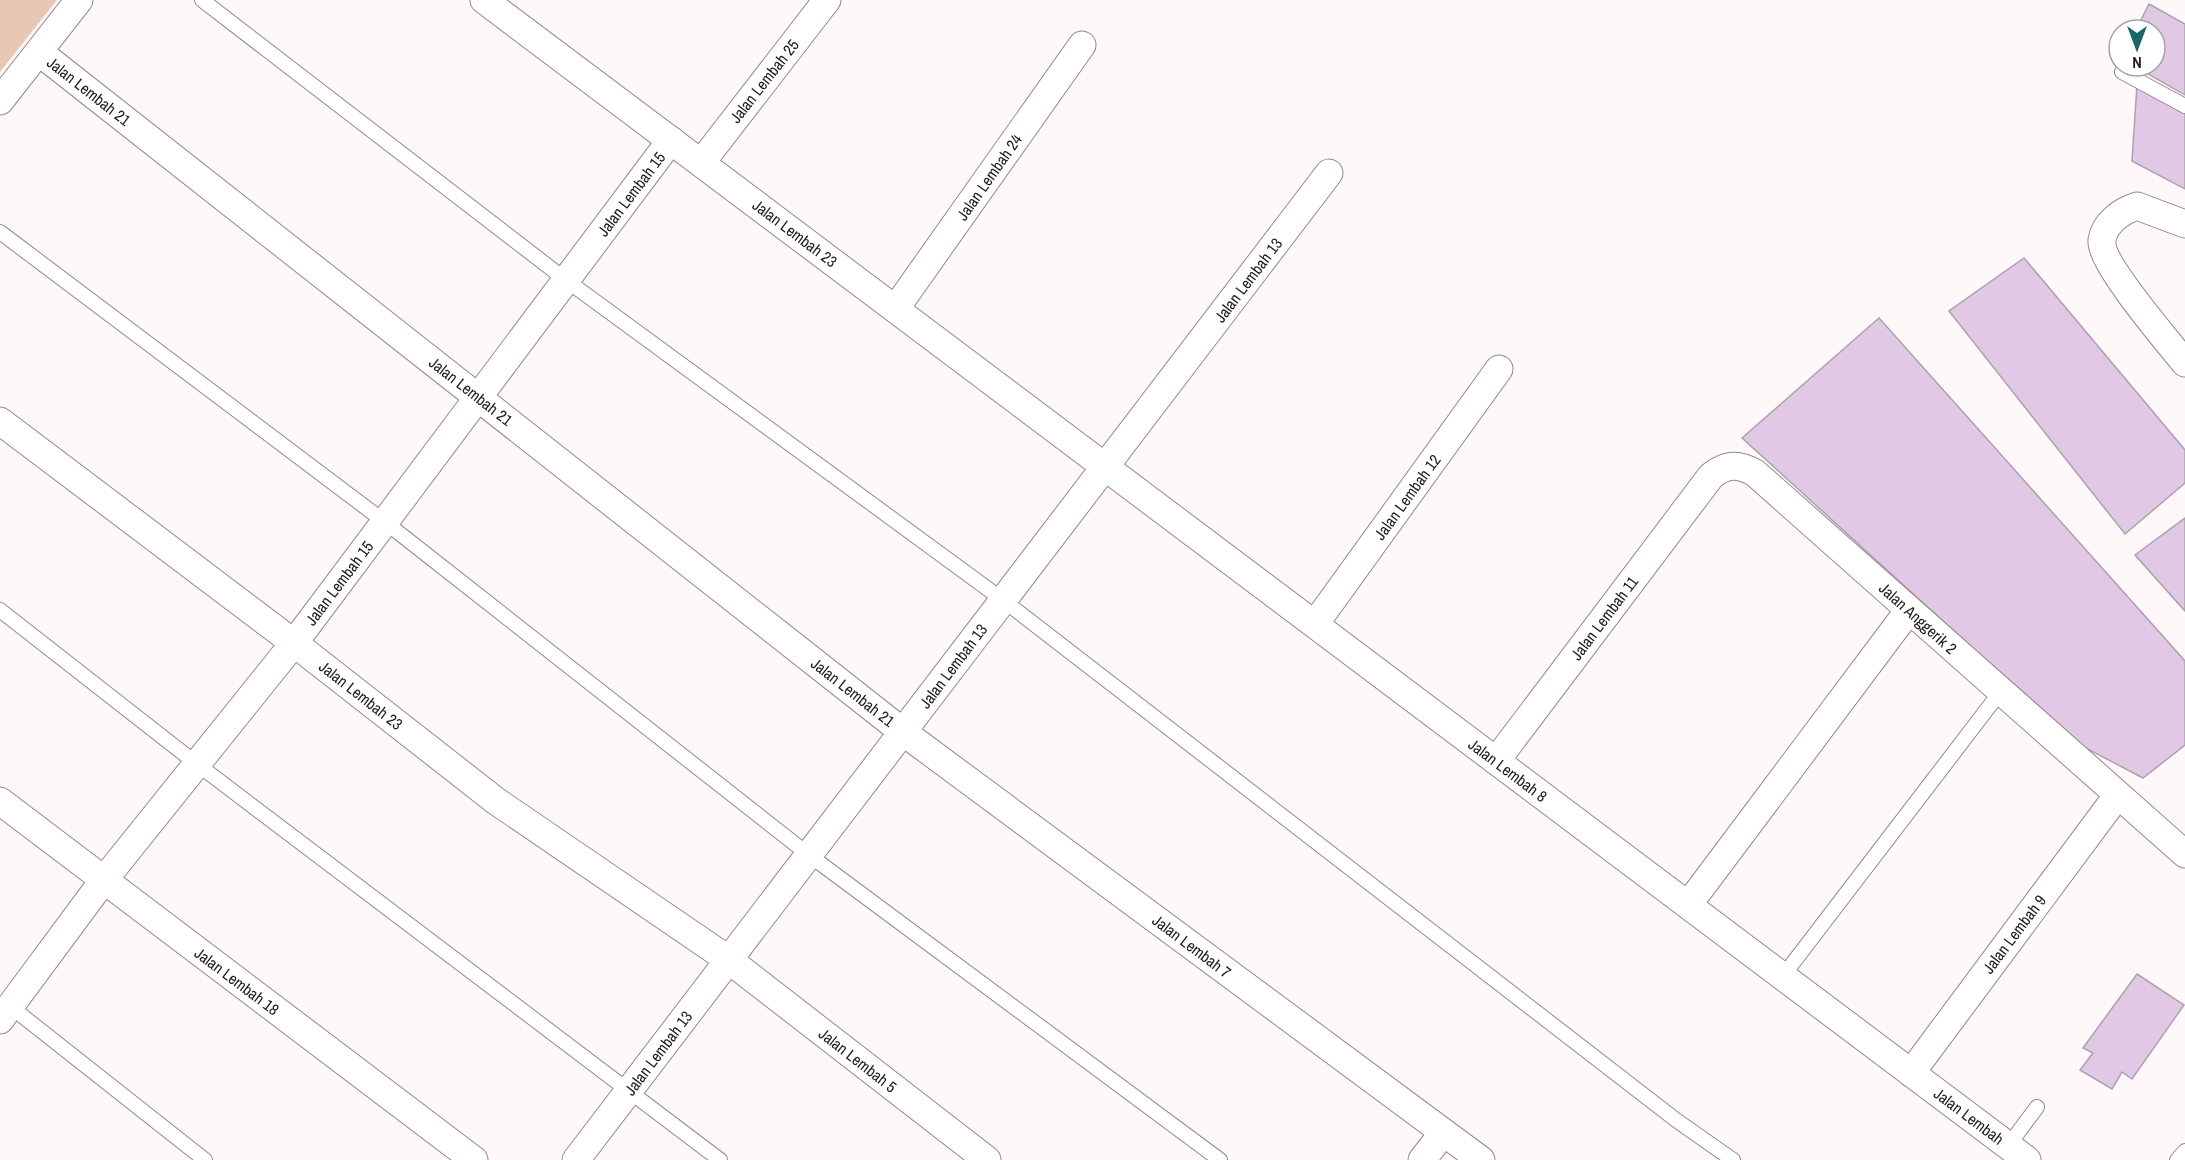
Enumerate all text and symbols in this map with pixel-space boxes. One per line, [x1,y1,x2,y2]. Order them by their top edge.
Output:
north arrow [2107,18,2167,78]
street label: Jalan Lembah 25 [724,35,804,127]
street label: Jalan Lembah 21 [43,51,136,131]
text: N [2132,52,2142,74]
street label: Jalan Lembah 24 [951,129,1027,225]
street label: Jalan Lembah 15 [592,147,670,241]
street label: Jalan Lembah 23 [748,194,842,272]
street label: Jalan Lembah 13 [1209,233,1287,327]
street label: Jalan Lembah 21 [425,351,518,431]
street label: Jalan Lembah 12 [1369,450,1445,544]
street label: Jalan Lembah 15 [300,536,378,630]
street label: Jalan Lembah 11 [1565,571,1643,664]
street label: Jalan Anggerik 2 [1874,577,1962,659]
street label: Jalan Lembah 13 [914,619,992,713]
street label: Jalan Lembah 21 [807,652,900,732]
street label: Jalan Lembah 23 [315,655,407,735]
street label: Jalan Lembah 8 [1464,733,1552,807]
street label: Jalan Lembah 9 [1977,890,2051,978]
street label: Jalan Lembah 7 [1148,909,1236,983]
street label: Jalan Lembah 18 [190,942,284,1020]
street label: Jalan Lembah 13 [619,1006,697,1100]
street label: Jalan Lembah 5 [814,1023,902,1097]
street label: Jalan Lembah [1929,1082,2009,1150]

